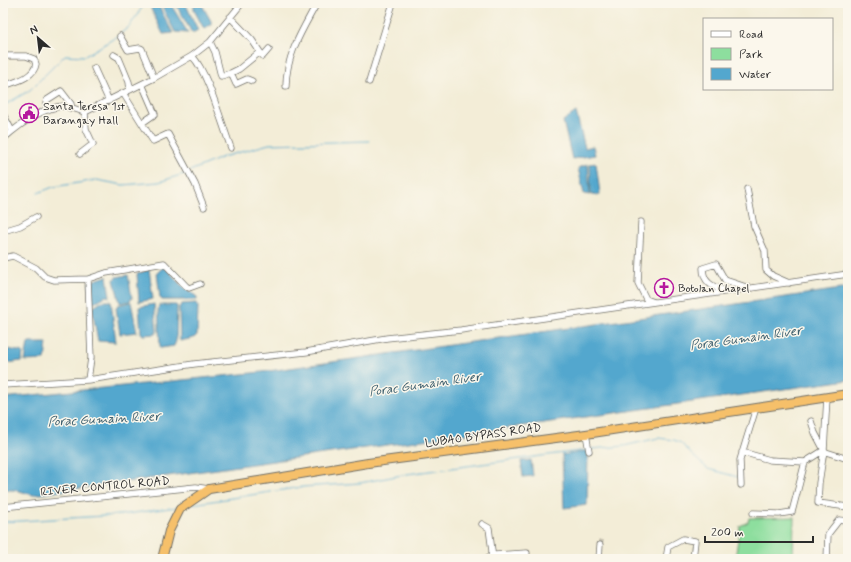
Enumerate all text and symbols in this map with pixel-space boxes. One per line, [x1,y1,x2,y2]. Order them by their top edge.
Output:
north arrow [18,18,58,58]
legend [703,18,833,90]
text: N [27,22,40,38]
text: Road [739,27,763,43]
text: Park [739,47,763,63]
text: Water [739,67,771,83]
place label: Santa Teresa 1st Barangay Hall [43,99,126,129]
public building icon: Santa Teresa 1st Barangay Hall [18,102,40,124]
church icon: Botolan Chapel [653,277,675,299]
place label: Botolan Chapel [678,281,750,297]
water label: Porac Gumain River [689,322,805,355]
water label: Porac Gumain River [368,368,484,401]
water label: Porac Gumain River [47,408,163,431]
street label: LUBAO BYPASS ROAD [424,420,542,452]
street label: RIVER CONTROL ROAD [40,473,170,501]
scale bar [705,518,813,544]
text: 200 m [711,525,744,541]

